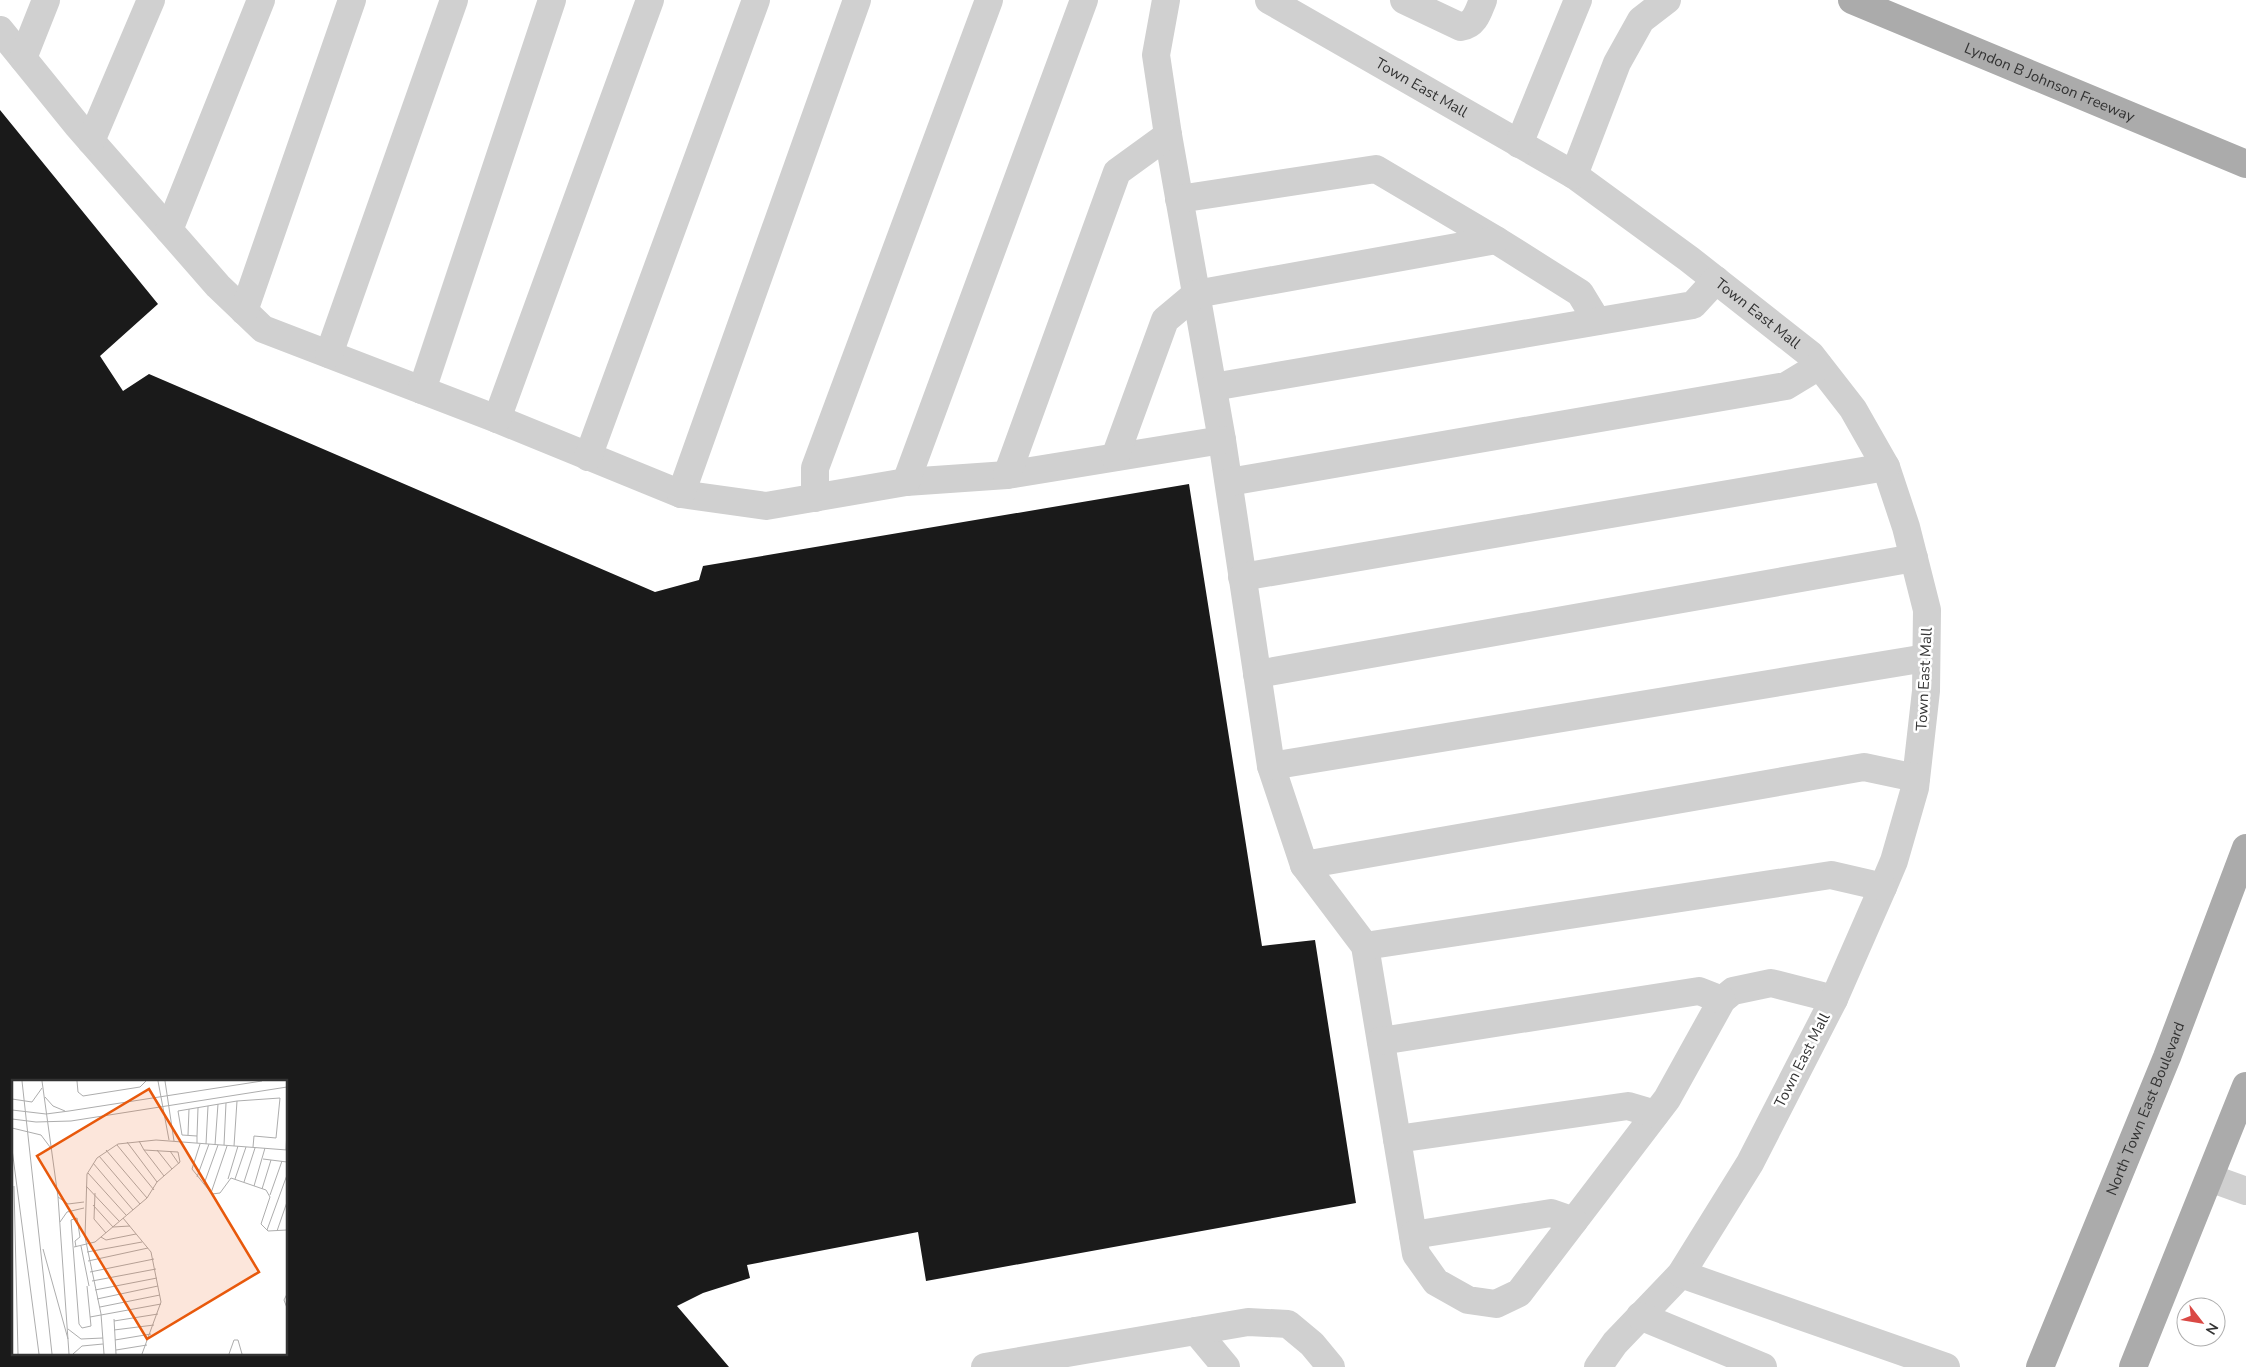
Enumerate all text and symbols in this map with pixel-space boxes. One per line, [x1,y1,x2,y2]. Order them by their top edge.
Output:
street label: Lyndon B Johnson Freeway [1961,38,2138,127]
street label: Town East Mall [1372,53,1472,122]
street label: Town East Mall [1711,273,1805,354]
street label: Town East Mall [1911,626,1937,731]
street label: Town East Mall [1770,1009,1835,1111]
street label: North Town East Boulevard [2101,1019,2189,1199]
inset map [12,1080,288,1354]
north arrow [2176,1297,2226,1347]
text: N [2201,1319,2223,1338]

